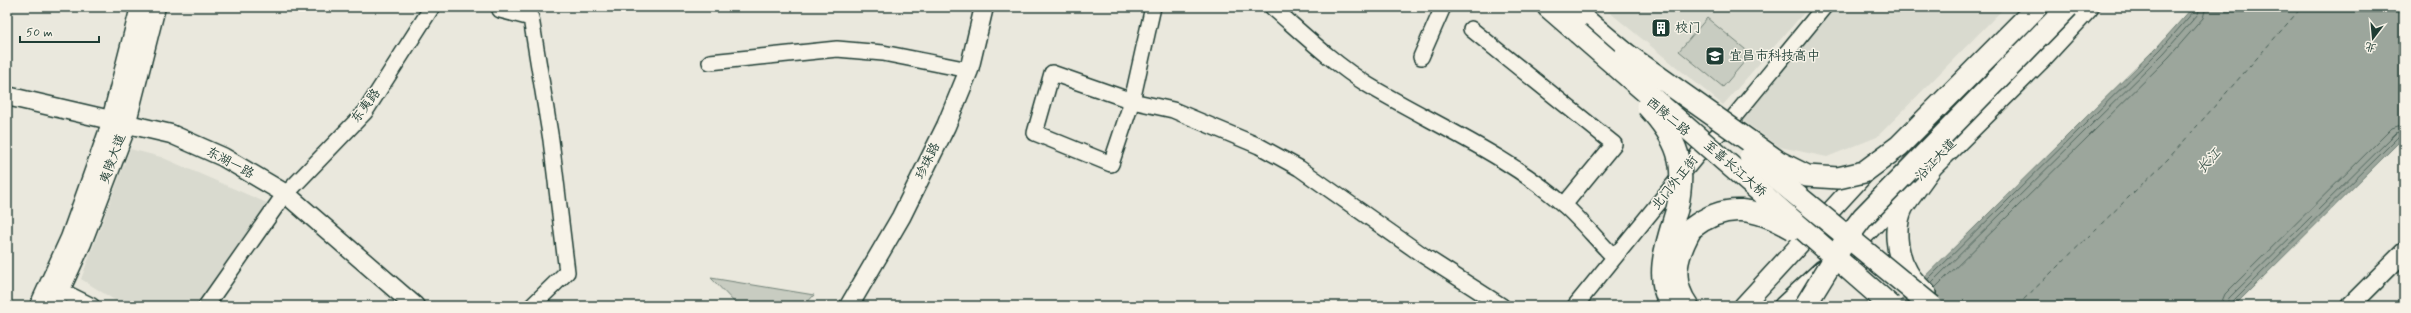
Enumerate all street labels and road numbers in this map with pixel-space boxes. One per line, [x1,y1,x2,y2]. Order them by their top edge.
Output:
street label: 东夷路 [347,85,385,127]
street label: 西陵二路 [1643,94,1693,140]
street label: 夷陵大道 [96,132,130,186]
street label: 沿江大道 [1912,135,1960,185]
street label: 至喜长江大桥 [1700,137,1770,201]
street label: 珍珠路 [912,140,944,182]
street label: 东湖一路 [203,143,257,183]
street label: 北门外正街 [1648,152,1702,214]

